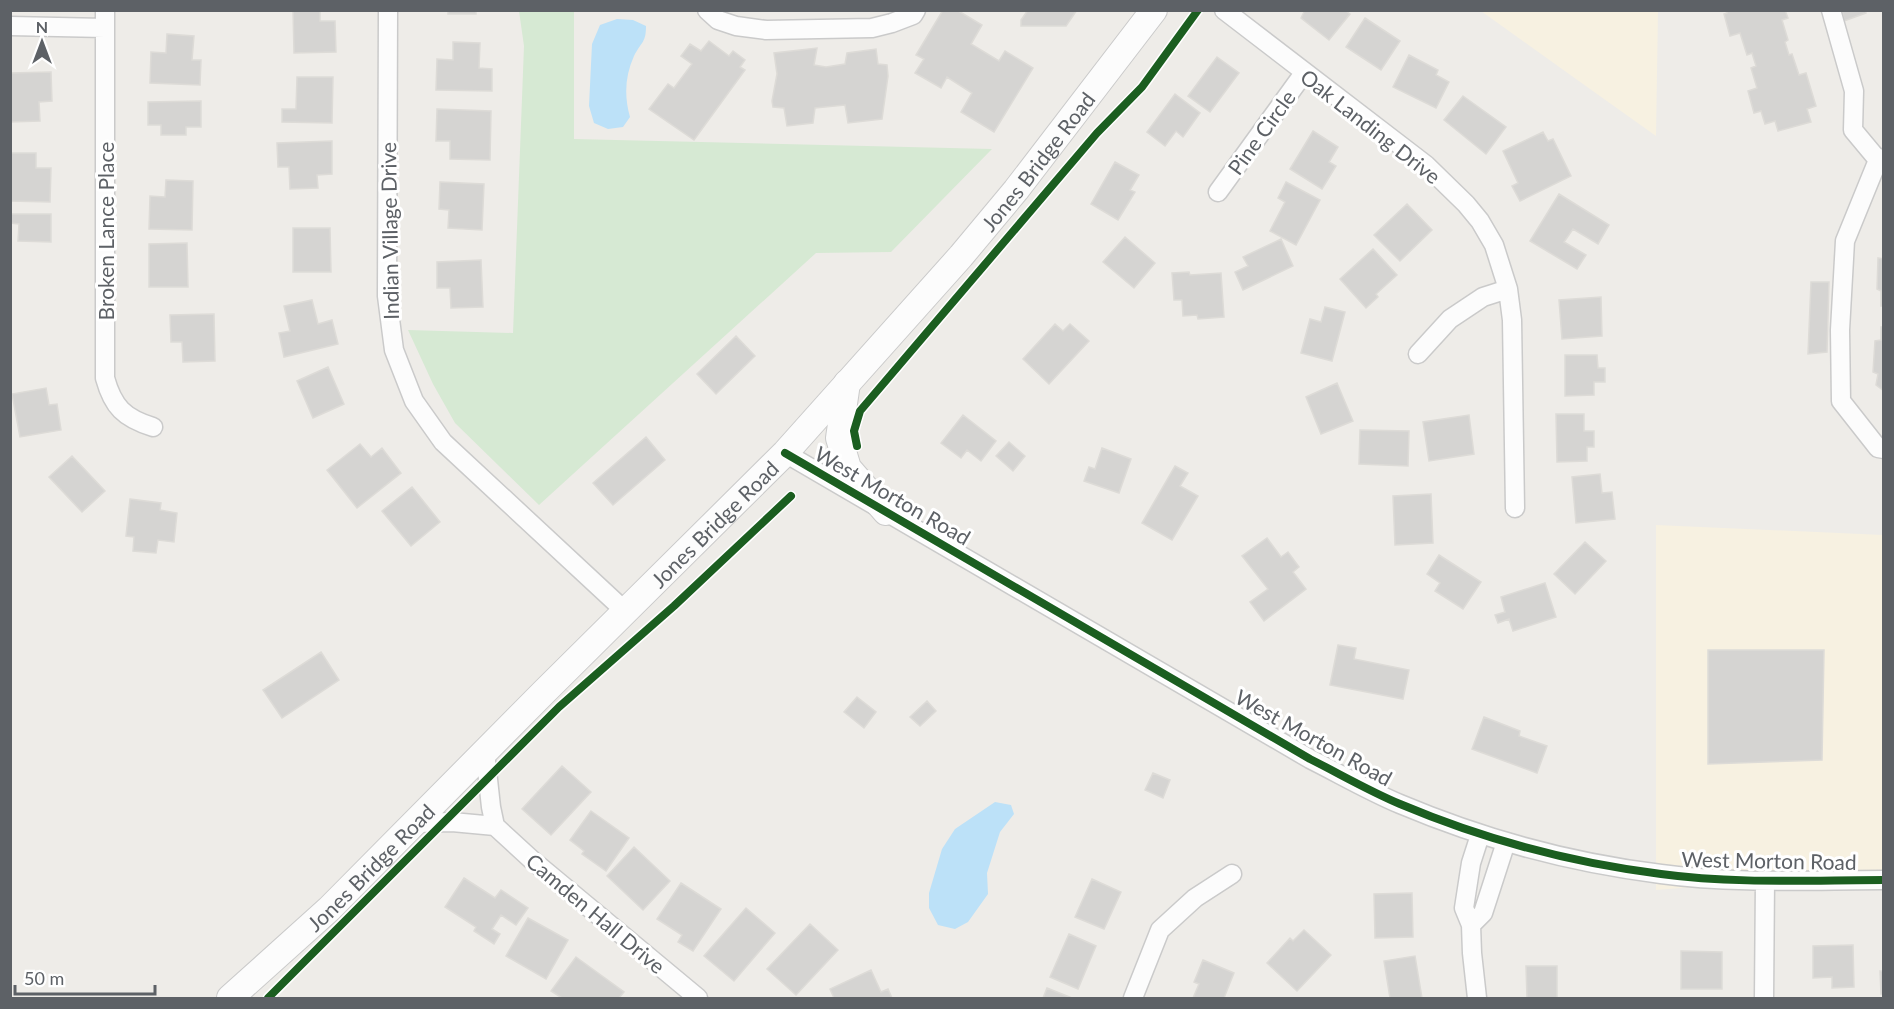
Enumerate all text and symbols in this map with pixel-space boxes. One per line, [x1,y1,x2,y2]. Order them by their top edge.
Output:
north arrow [12,12,72,72]
text: N [36,17,48,36]
street label: Oak Landing Drive [1296,64,1446,188]
street label: Pine Circle [1222,85,1300,179]
street label: Jones Bridge Road [975,87,1099,235]
street label: Broken Lance Place [93,142,118,320]
street label: Indian Village Drive [375,142,403,320]
street label: West Morton Road [811,440,975,550]
street label: Jones Bridge Road [645,455,783,592]
street label: West Morton Road [1231,684,1397,790]
street label: Jones Bridge Road [301,798,439,936]
street label: West Morton Road [1681,846,1857,874]
street label: Camden Hall Drive [522,848,670,978]
scale bar [15,958,154,996]
text: 50 m [24,967,64,989]

